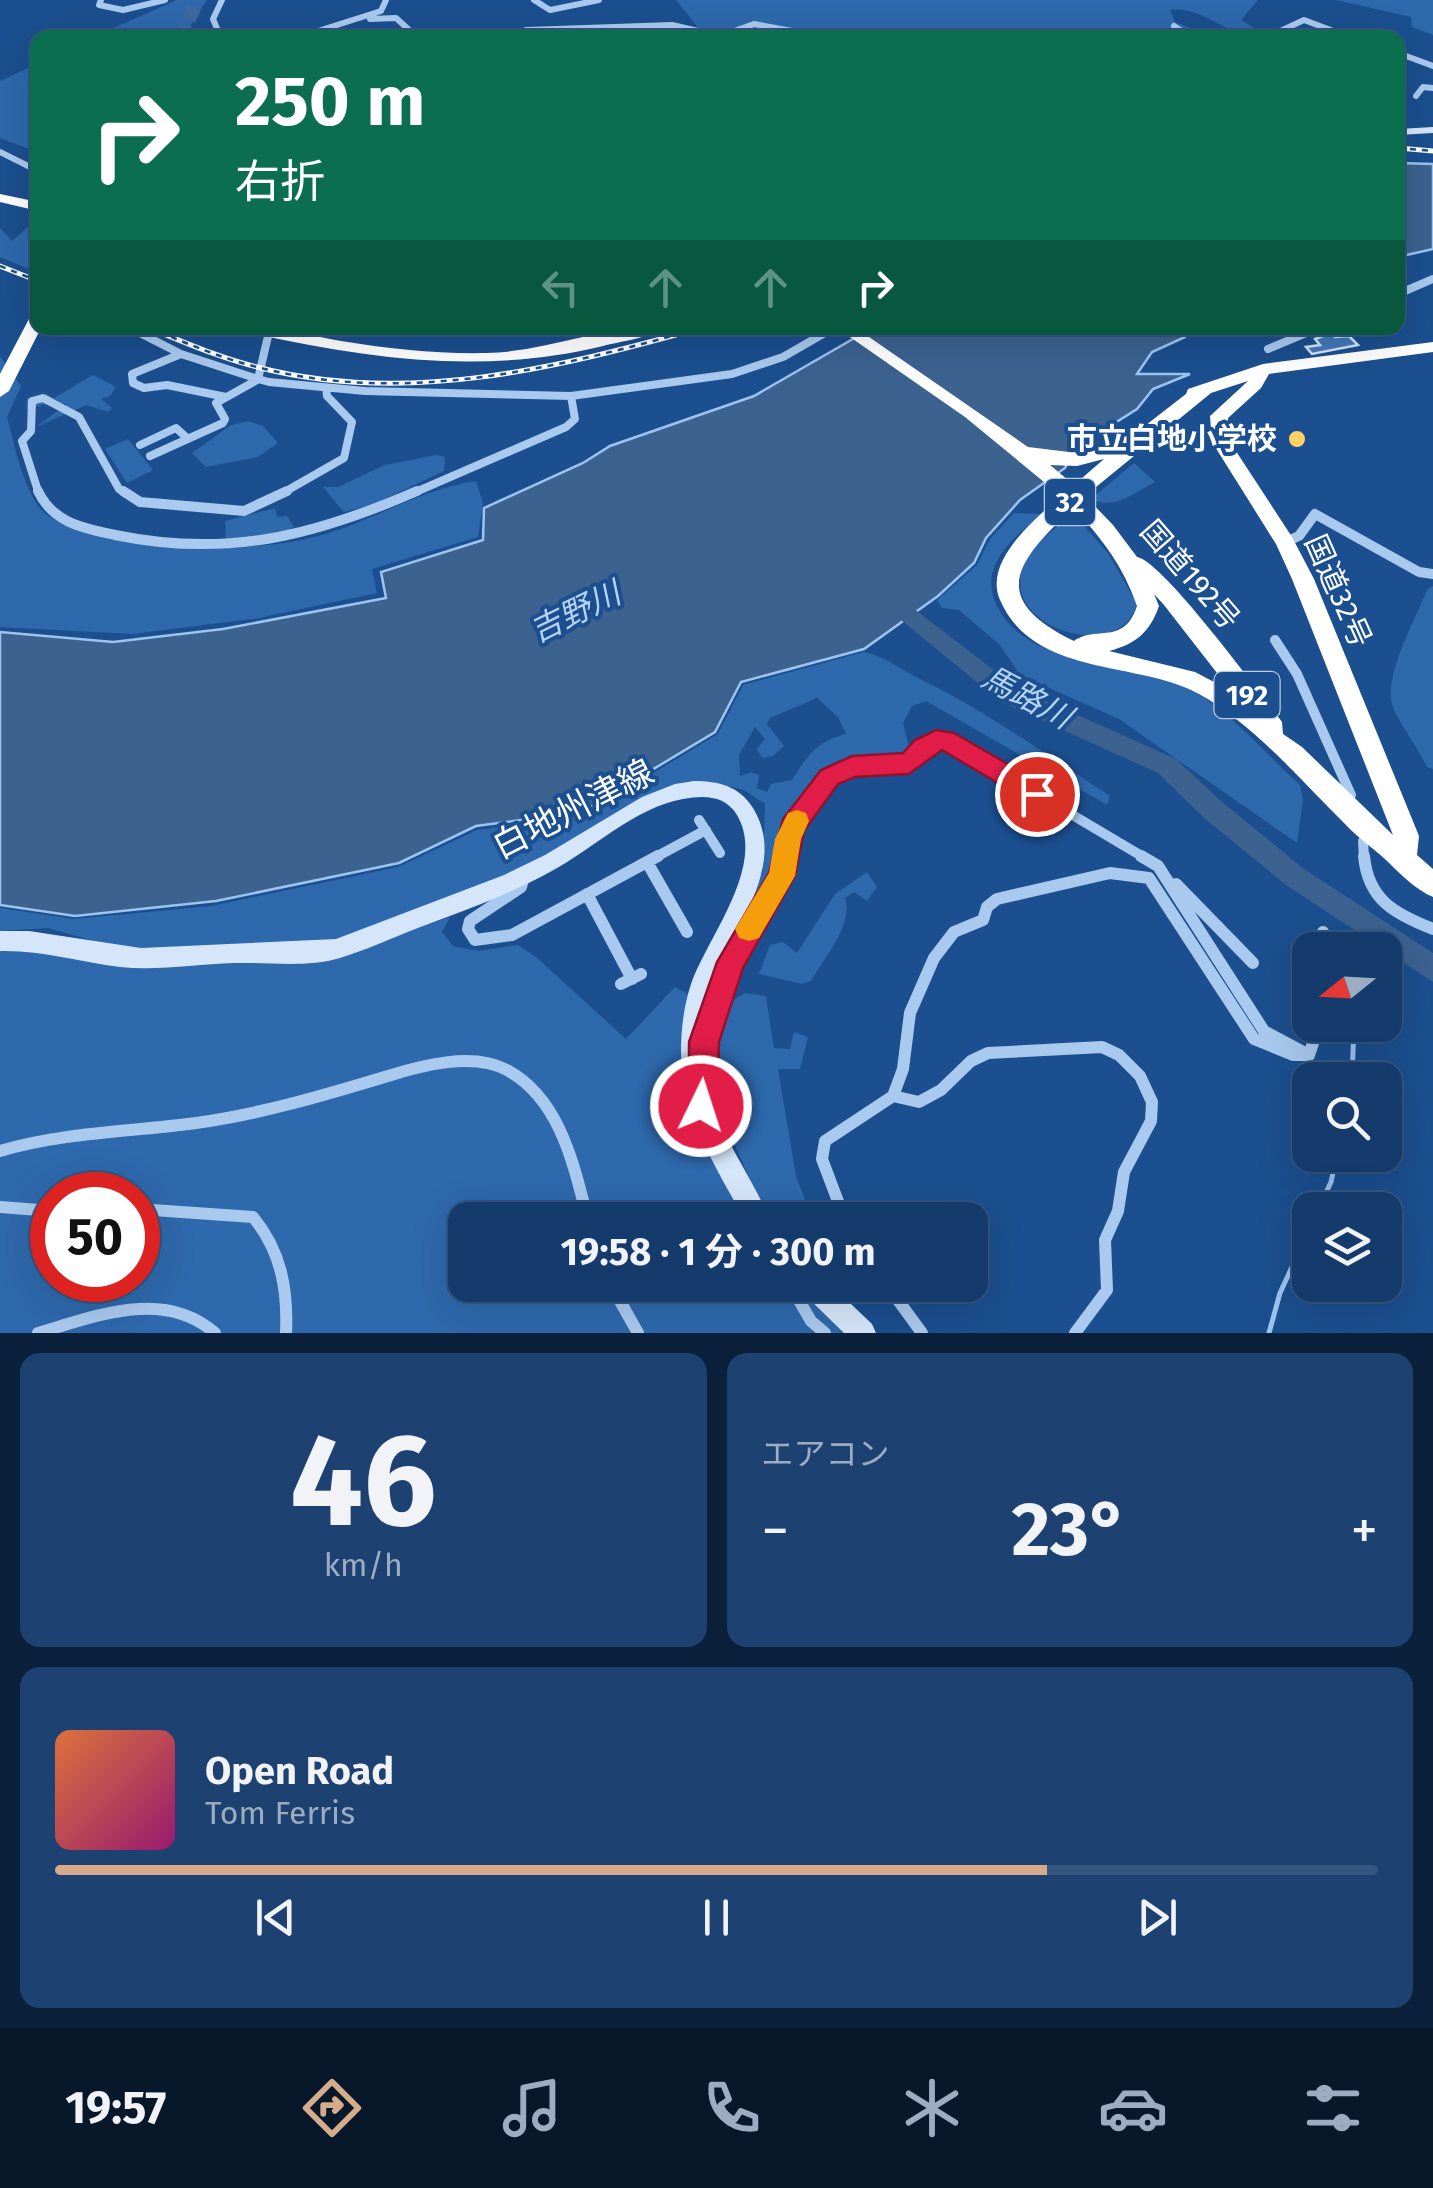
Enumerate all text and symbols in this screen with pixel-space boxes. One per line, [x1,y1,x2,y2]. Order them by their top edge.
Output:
text: 250 m [235,60,425,144]
icon: right [70,70,200,200]
text: 右折 [235,155,325,209]
icon: left [533,260,588,315]
icon: ahead [638,260,693,315]
icon: ahead [743,260,798,315]
icon: right [848,260,903,315]
place label: 市立白地小学校 [1067,421,1277,457]
marker: 市立白地小学校 [1286,428,1308,450]
road number: 32 [1045,479,1095,525]
street label: 国道192号 [1133,513,1247,637]
street label: 国道32号 [1297,529,1379,653]
water label: 吉野川 [524,573,629,650]
water label: 馬路川 [976,658,1081,738]
road number: 192 [1214,672,1280,718]
street label: 白地州津線 [485,751,661,867]
pin [995,752,1080,837]
icon: arrive [1010,767,1065,822]
north arrow [1292,932,1402,1042]
map controls [1292,932,1402,1302]
position arrow [649,1054,753,1158]
button: search [1292,1062,1402,1172]
speed limit sign: 50 [30,1172,160,1302]
button: layers [1292,1192,1402,1302]
text: 19:58 · 1 分 · 300 m [560,1229,876,1275]
text: 46 [290,1403,437,1559]
text: エアコン [762,1435,890,1473]
text: 23° [1012,1485,1128,1575]
text: − [762,1498,789,1564]
text: + [1351,1498,1378,1564]
text: km/h [324,1546,403,1584]
text: Open Road [205,1748,394,1794]
text: Tom Ferris [205,1794,355,1832]
icon: previous [248,1890,303,1945]
icon: pause [689,1890,744,1945]
icon: next [1130,1890,1185,1945]
icon: directions [297,2073,367,2143]
icon: music [497,2073,567,2143]
icon: phone [697,2073,767,2143]
icon: climate [897,2073,967,2143]
icon: car [1098,2073,1168,2143]
icon: filters [1298,2073,1368,2143]
text: 19:57 [65,2081,166,2135]

